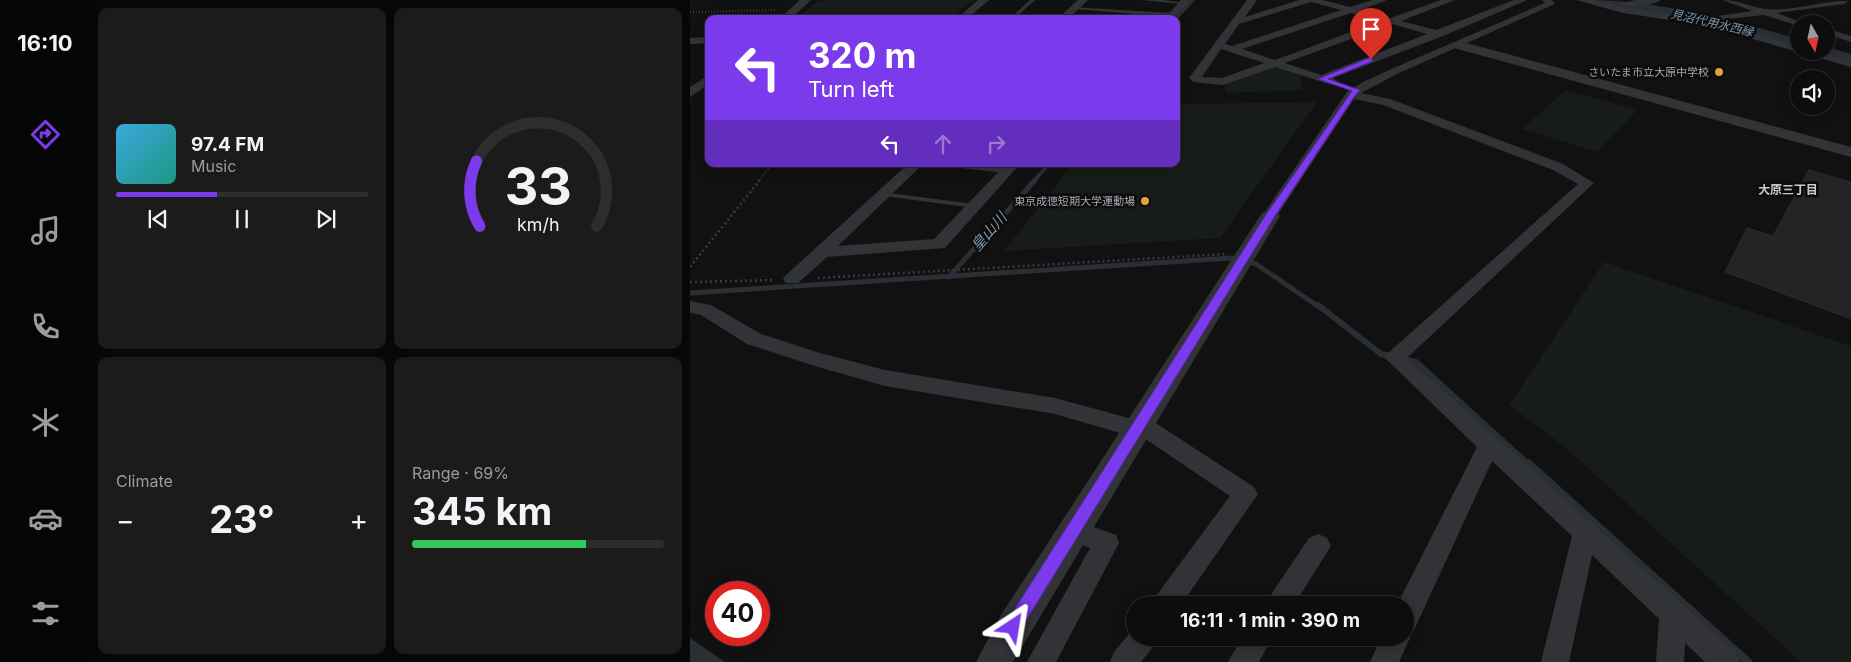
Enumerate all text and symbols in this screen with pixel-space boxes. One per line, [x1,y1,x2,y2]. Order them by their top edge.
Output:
water label: 見沼代用水西縁 [1669,6,1757,40]
pin [1350,8,1392,59]
icon: arrive [1357,15,1385,43]
north arrow [1790,15,1835,60]
map controls [1790,15,1835,115]
text: 16:10 [17,30,73,56]
text: 320 m [808,34,916,76]
icon: left [725,35,790,100]
place label: さいたま市立大原中学校 [1588,65,1709,79]
marker: さいたま市立大原中学校 [1713,66,1725,78]
button: sound [1790,70,1835,115]
text: Turn left [808,76,894,102]
icon: directions [28,117,63,152]
icon: left [876,130,904,158]
icon: ahead [929,130,957,158]
icon: right [982,130,1010,158]
text: 97.4 FM [191,133,264,156]
text: 33 [504,155,572,218]
text: Music [191,156,236,176]
district label: 大原三丁目 [1758,182,1818,197]
place label: 東京成徳短期大学運動場 [1014,194,1135,208]
marker: 東京成徳短期大学運動場 [1139,195,1151,207]
icon: previous [144,205,172,233]
icon: pause [228,205,256,233]
icon: next [312,205,340,233]
water label: 皇山川 [967,207,1012,255]
icon: music [28,213,63,248]
text: km/h [517,214,559,235]
icon: phone [28,309,63,344]
icon: climate [28,405,63,440]
text: Range · 69% [412,463,509,483]
text: Climate [116,471,173,491]
text: 345 km [412,488,552,534]
text: 23° [209,496,275,542]
icon: car [28,501,63,536]
text: − [116,503,135,537]
text: + [349,503,368,537]
speed limit sign: 40 [705,581,770,646]
icon: filters [28,596,63,631]
position arrow [986,600,1038,652]
text: 16:11 · 1 min · 390 m [1180,609,1360,632]

